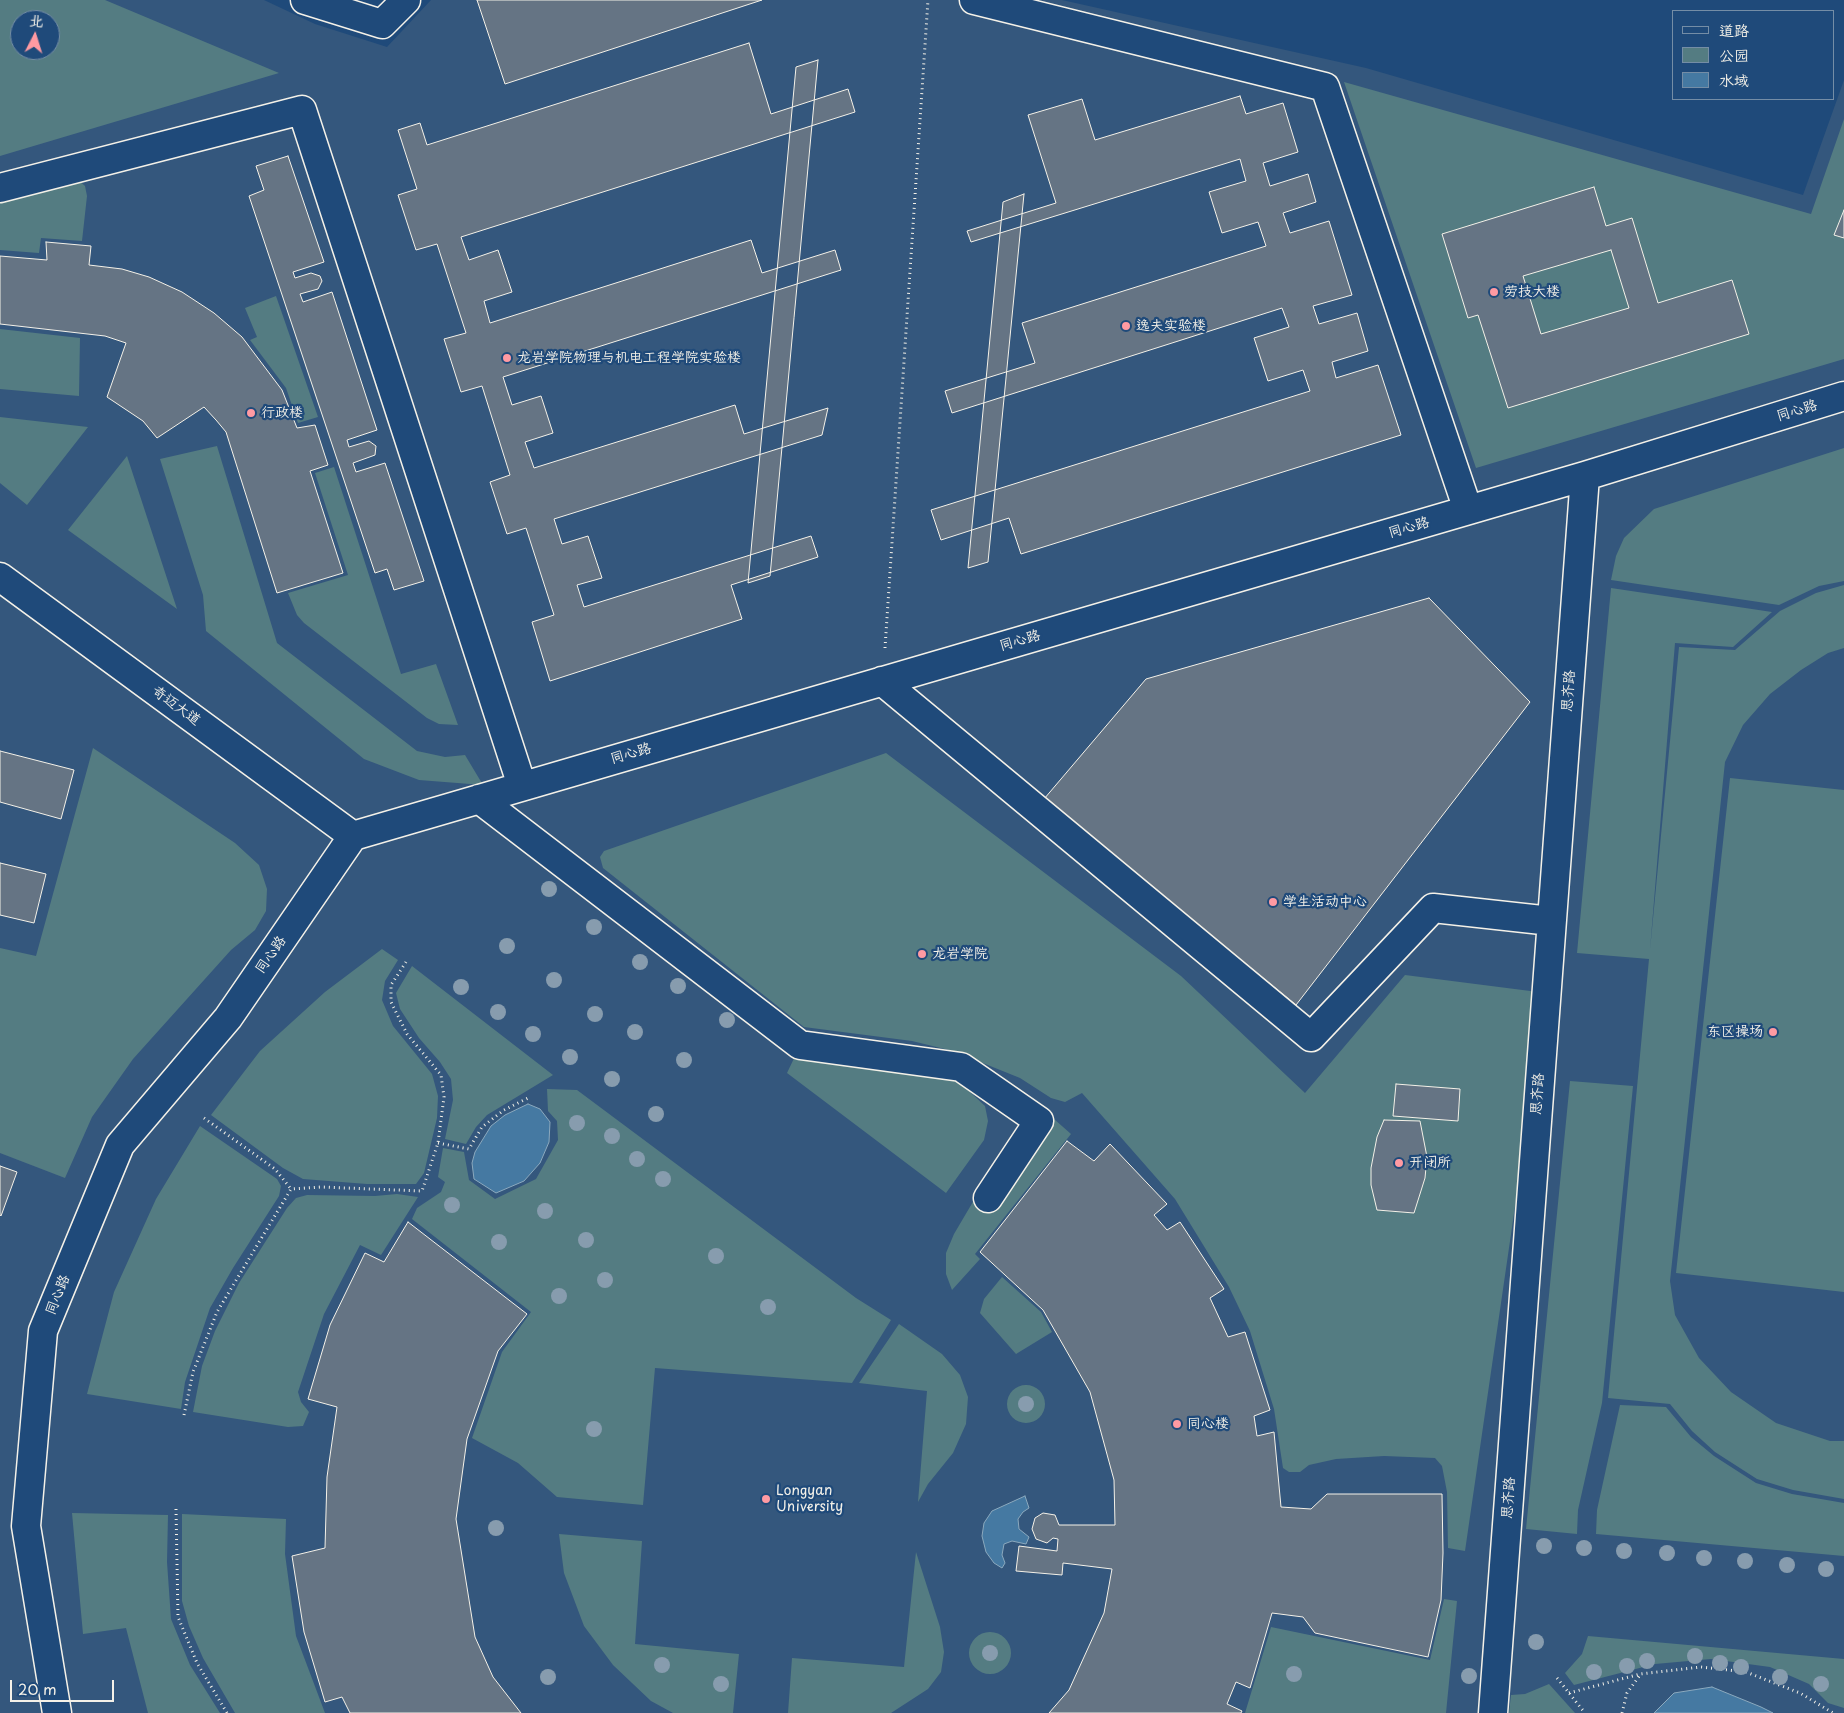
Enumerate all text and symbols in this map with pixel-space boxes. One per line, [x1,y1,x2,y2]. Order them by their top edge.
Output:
text: 北 [28,9,44,32]
north arrow [10,10,60,60]
legend [1672,10,1834,100]
text: 道路 [1719,18,1749,41]
text: 公园 [1719,43,1749,66]
text: 水域 [1719,68,1749,91]
place label: 劳技大楼 [1504,284,1560,300]
marker: 劳技大楼 [1488,286,1500,298]
place label: 逸夫实验楼 [1136,318,1206,334]
marker: 逸夫实验楼 [1120,320,1132,332]
place label: 龙岩学院物理与机电工程学院实验楼 [517,350,741,366]
marker: 龙岩学院物理与机电工程学院实验楼 [501,352,513,364]
street label: 同心路 [1774,397,1820,425]
place label: 行政楼 [261,405,303,421]
marker: 行政楼 [245,407,257,419]
street label: 同心路 [1386,514,1432,542]
street label: 同心路 [997,627,1043,655]
street label: 思齐路 [1559,669,1579,713]
street label: 奇迈大道 [148,683,204,729]
street label: 同心路 [608,740,654,768]
place label: 学生活动中心 [1283,894,1367,910]
marker: 学生活动中心 [1267,896,1279,908]
street label: 同心路 [252,933,290,977]
place label: 龙岩学院 [932,946,988,962]
marker: 龙岩学院 [916,948,928,960]
place label: 东区操场 [1707,1024,1763,1040]
marker: 东区操场 [1767,1026,1779,1038]
street label: 思齐路 [1528,1072,1548,1116]
place label: 开闭所 [1409,1155,1451,1171]
marker: 开闭所 [1393,1157,1405,1169]
street label: 同心路 [42,1272,74,1318]
place label: 同心楼 [1187,1416,1229,1432]
marker: 同心楼 [1171,1418,1183,1430]
street label: 思齐路 [1499,1476,1519,1520]
place label: Longyan University [776,1483,843,1515]
marker: Longyan University [760,1493,772,1505]
scale bar [12,1670,116,1702]
text: 20 m [18,1677,57,1700]

